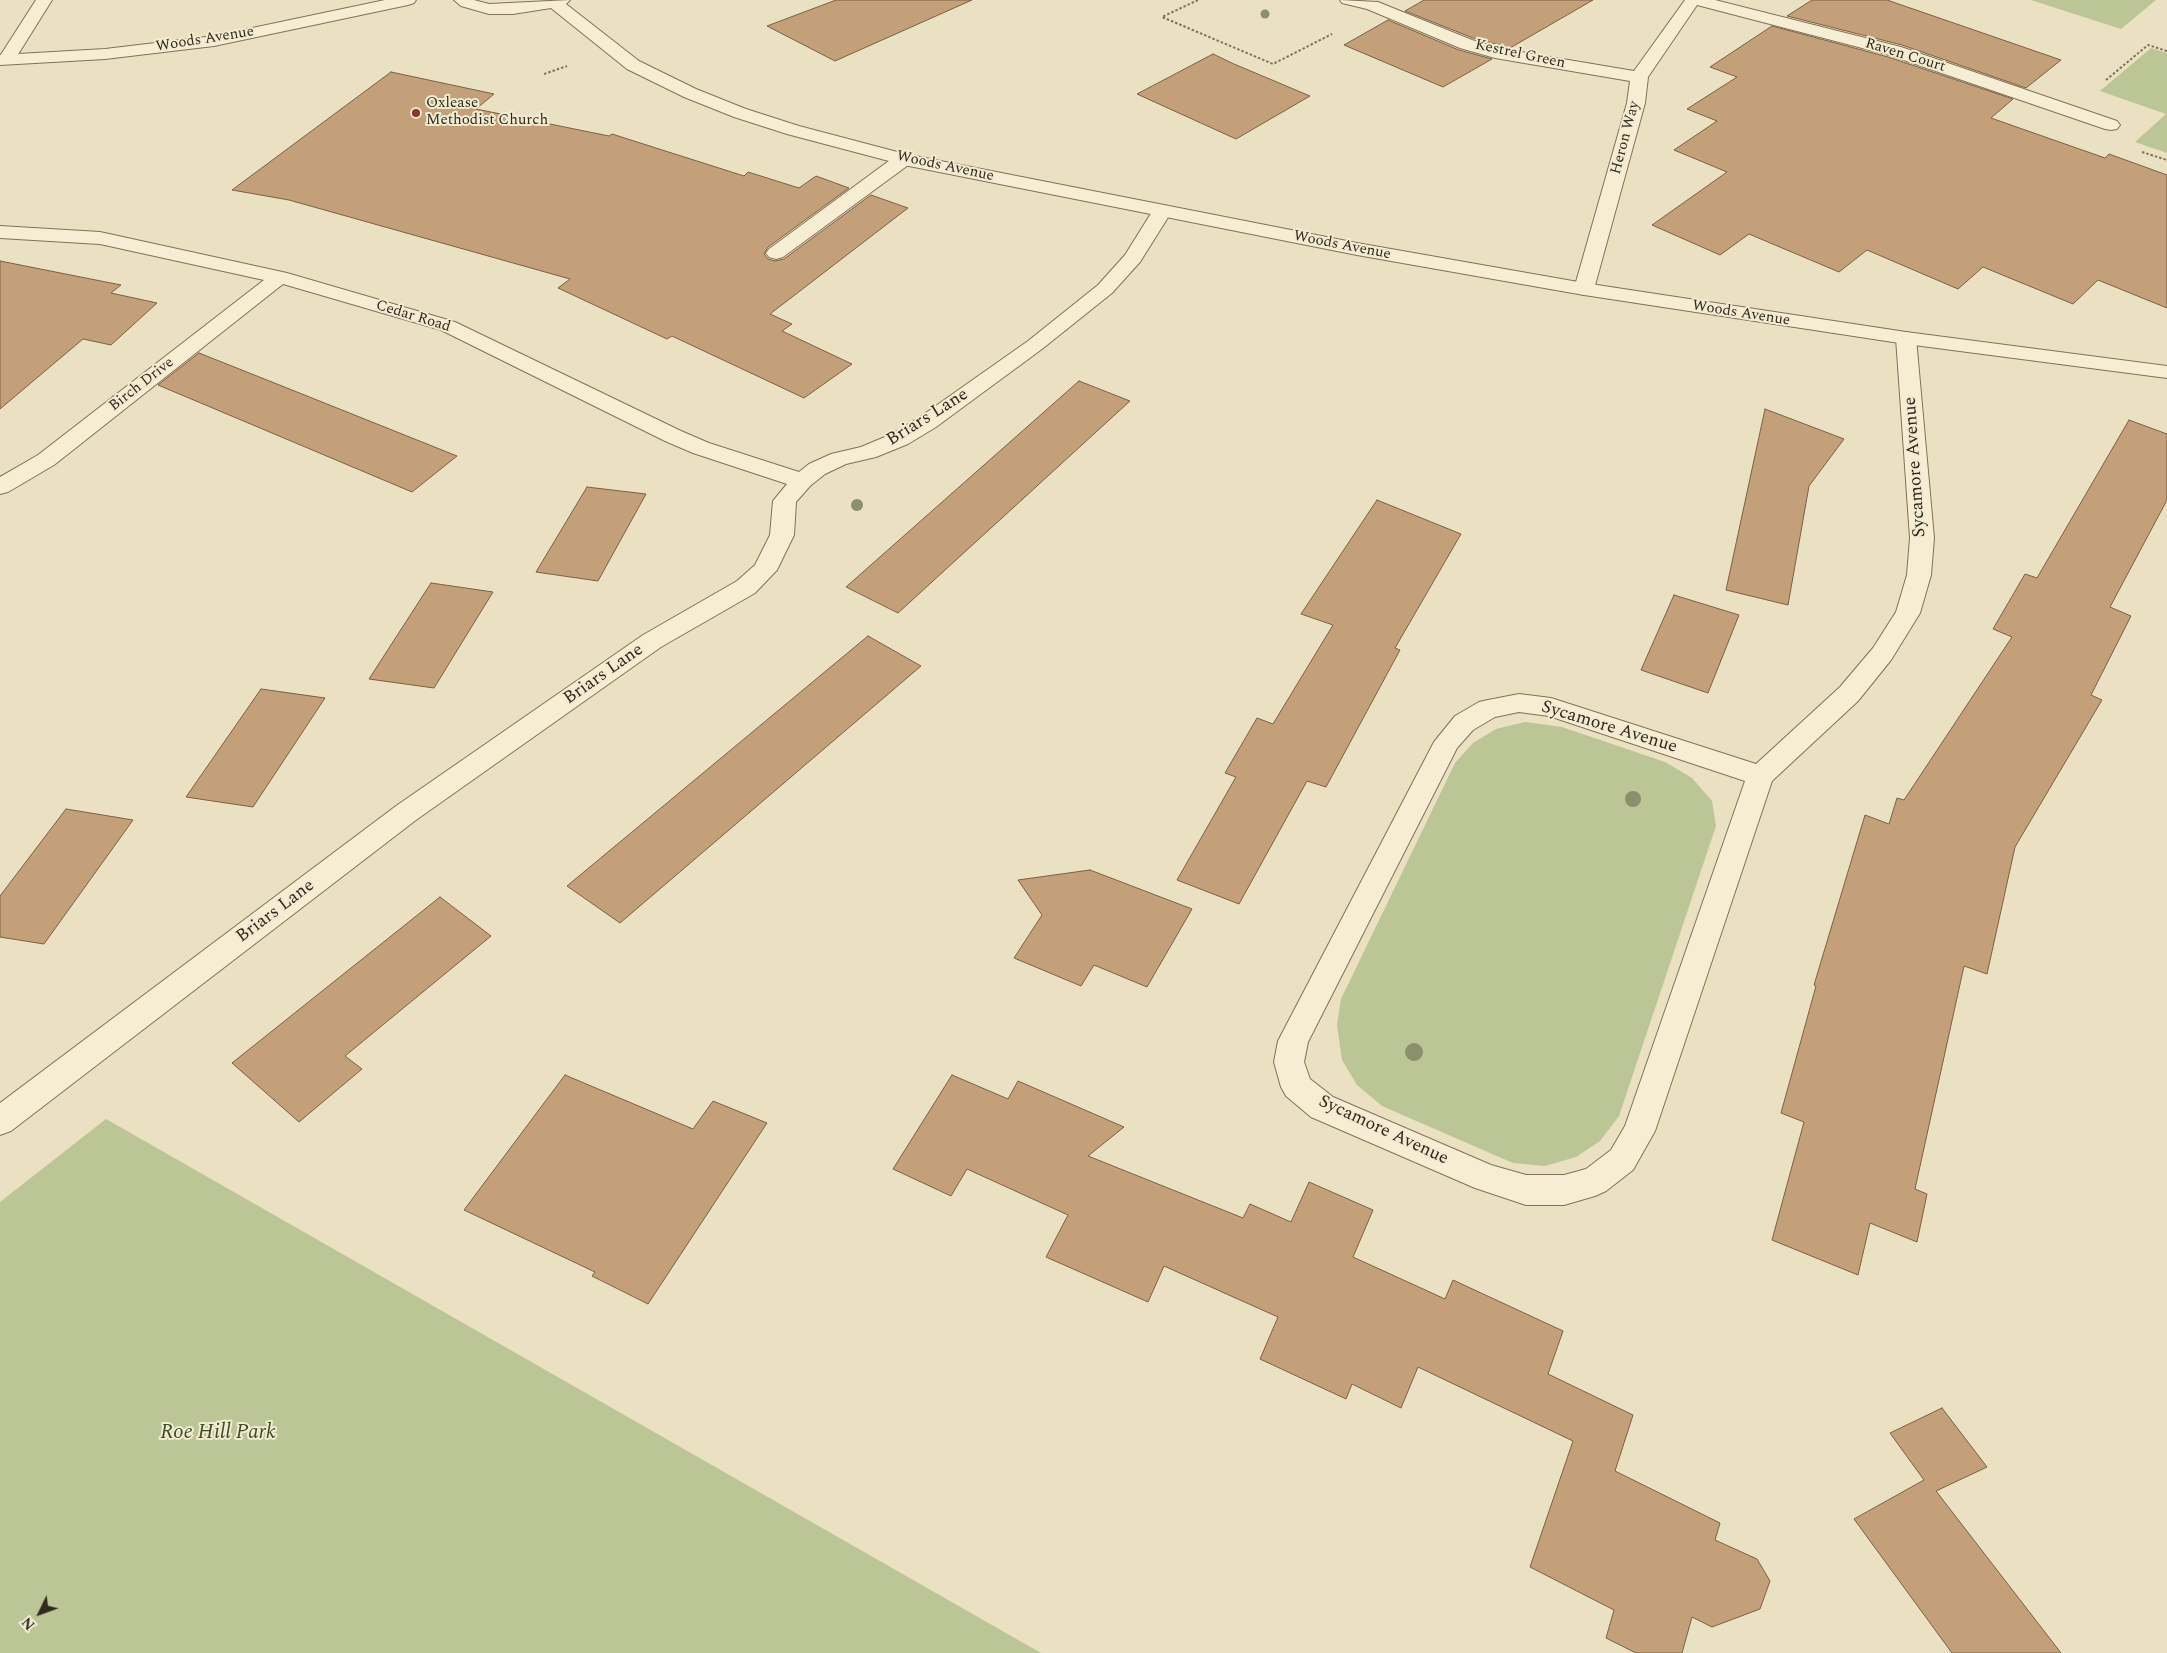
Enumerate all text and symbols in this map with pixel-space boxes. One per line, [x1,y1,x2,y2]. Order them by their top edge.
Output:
street label: Woods Avenue [155,23,255,57]
street label: Raven Court [1863,35,1947,77]
street label: Kestrel Green [1473,37,1567,73]
place label: Oxlease Methodist Church [426,95,548,130]
street label: Heron Way [1608,100,1644,176]
marker: Oxlease Methodist Church [410,107,422,119]
street label: Woods Avenue [895,148,995,186]
street label: Woods Avenue [1292,228,1392,264]
street label: Cedar Road [373,297,453,337]
street label: Woods Avenue [1691,297,1791,331]
street label: Birch Drive [106,354,178,416]
street label: Briars Lane [883,384,973,452]
street label: Sycamore Avenue [1900,396,1932,538]
street label: Briars Lane [560,640,648,710]
street label: Sycamore Avenue [1538,697,1680,759]
street label: Briars Lane [233,876,319,948]
street label: Sycamore Avenue [1315,1091,1451,1171]
park label: Roe Hill Park [160,1421,276,1447]
north arrow [15,1588,65,1638]
text: N [17,1612,40,1635]

